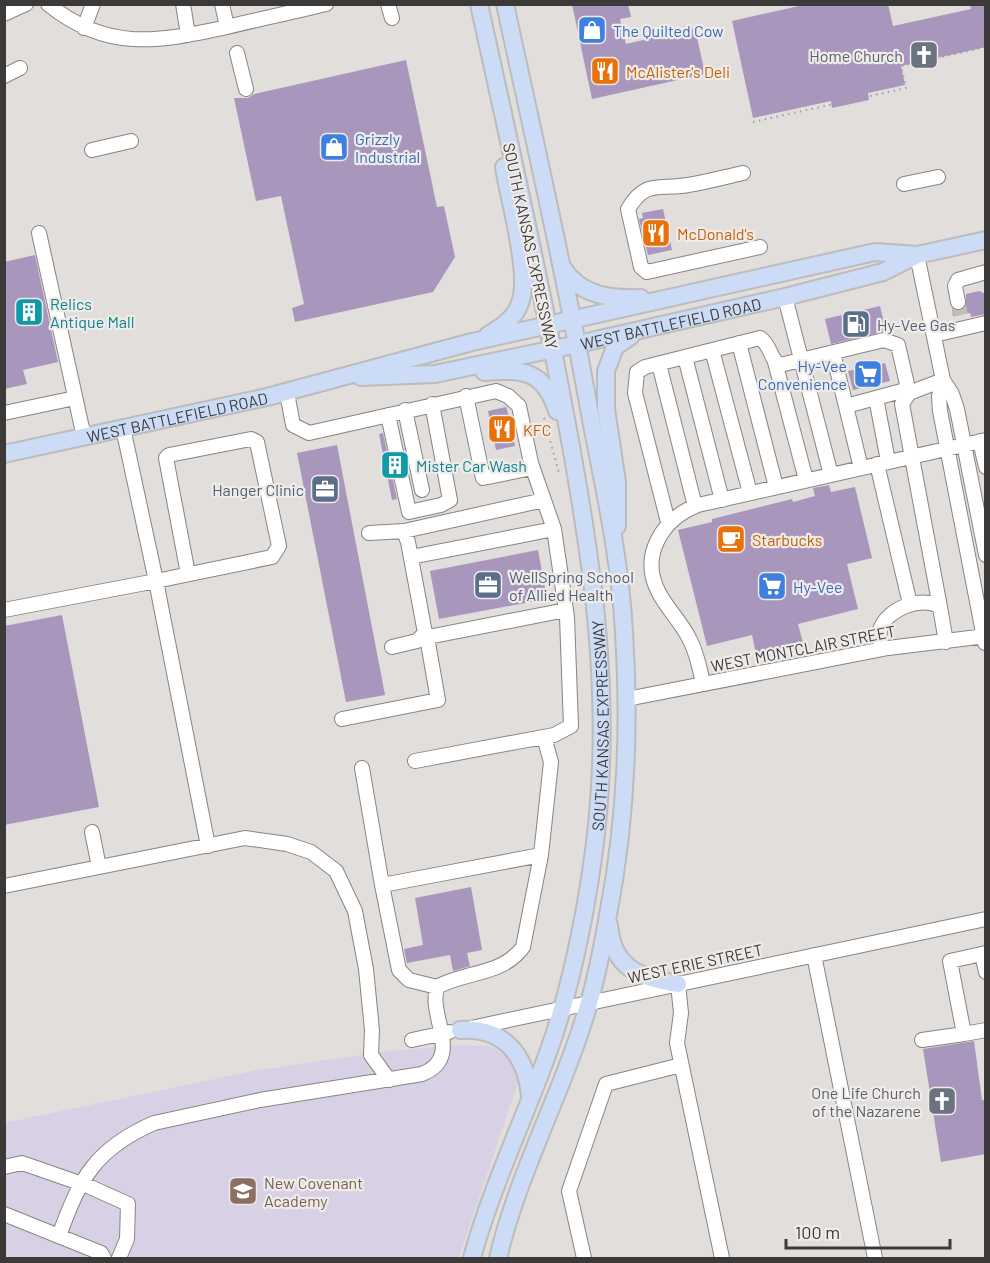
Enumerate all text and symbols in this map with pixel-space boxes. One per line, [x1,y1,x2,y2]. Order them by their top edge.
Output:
shop icon: The Quilted Cow [576,14,608,46]
place label: The Quilted Cow [613,21,724,40]
church icon: Home Church [908,39,940,71]
place label: Home Church [809,46,903,65]
restaurant icon: McAlister's Deli [589,55,621,87]
place label: McAlister's Deli [626,62,730,81]
place label: Grizzly Industrial [355,129,420,166]
shop icon: Grizzly Industrial [318,131,350,163]
street label: SOUTH KANSAS EXPRESSWAY [500,141,562,351]
restaurant icon: McDonald's [640,217,672,249]
place label: McDonald's [677,224,754,243]
street label: WEST BATTLEFIELD ROAD [578,293,763,353]
place label: Relics Antique Mall [50,294,134,331]
building icon: Relics Antique Mall [13,296,45,328]
fuel station icon: Hy-Vee Gas [840,308,872,340]
place label: Hy-Vee Gas [877,315,955,334]
place label: Hy-Vee Convenience [758,356,847,393]
supermarket icon: Hy-Vee Convenience [852,358,884,390]
street label: WEST BATTLEFIELD ROAD [85,388,269,445]
restaurant icon: KFC [486,413,518,445]
place label: KFC [523,420,552,439]
building icon: Mister Car Wash [379,449,411,481]
place label: Mister Car Wash [416,456,527,475]
office icon: Hanger Clinic [309,473,341,505]
place label: Hanger Clinic [212,480,304,499]
cafe icon: Starbucks [715,523,747,555]
place label: Starbucks [752,530,822,549]
place label: WellSpring School of Allied Health [509,567,634,604]
office icon: WellSpring School of Allied Health [472,569,504,601]
supermarket icon: Hy-Vee [756,570,788,602]
place label: Hy-Vee [793,577,843,596]
street label: SOUTH KANSAS EXPRESSWAY [587,619,611,832]
street label: WEST MONTCLAIR STREET [709,621,897,675]
street label: WEST ERIE STREET [626,939,764,987]
place label: One Life Church of the Nazarene [811,1083,921,1120]
church icon: One Life Church of the Nazarene [926,1085,958,1117]
place label: New Covenant Academy [264,1173,363,1210]
school or university icon: New Covenant Academy [227,1175,259,1207]
scale bar [786,1212,950,1250]
text: 100 m [795,1221,840,1243]

